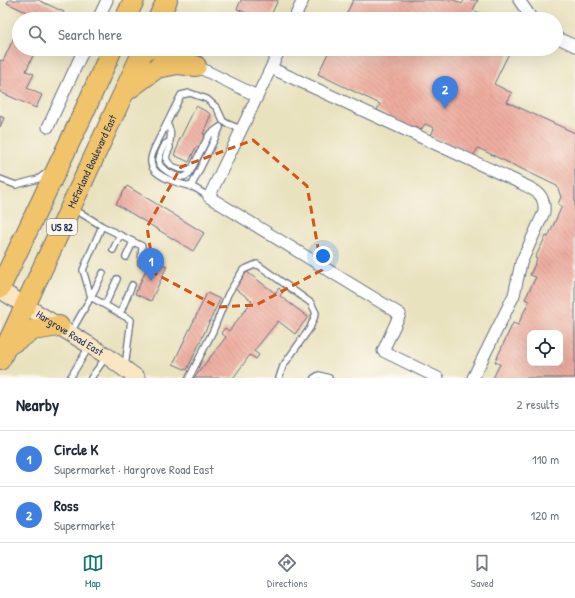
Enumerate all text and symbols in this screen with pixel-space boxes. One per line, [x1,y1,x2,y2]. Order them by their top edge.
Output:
search box [12,12,563,56]
icon: search [26,23,48,45]
text: Search here [58,24,122,45]
pin: 2 [432,76,458,109]
street label: McFarland Boulevard East [64,112,120,210]
road number: US 82 [47,219,77,235]
your location [313,246,333,266]
pin: 1 [138,248,164,281]
street label: Hargrove Road East [34,307,106,359]
map controls [527,330,563,366]
button: locate [527,330,563,366]
text: Nearby [16,393,59,416]
text: 2 results [517,395,559,413]
text: Circle K [54,439,98,460]
text: 1 [27,450,31,468]
text: 110 m [532,450,559,468]
text: Supermarket · Hargrove Road East [54,460,214,478]
text: Ross [54,495,78,516]
text: 2 [26,506,32,524]
text: 120 m [531,506,559,524]
text: Supermarket [54,516,115,534]
tab: Map [82,552,104,590]
tab: Directions [267,552,308,590]
tab: Saved [471,552,493,590]

